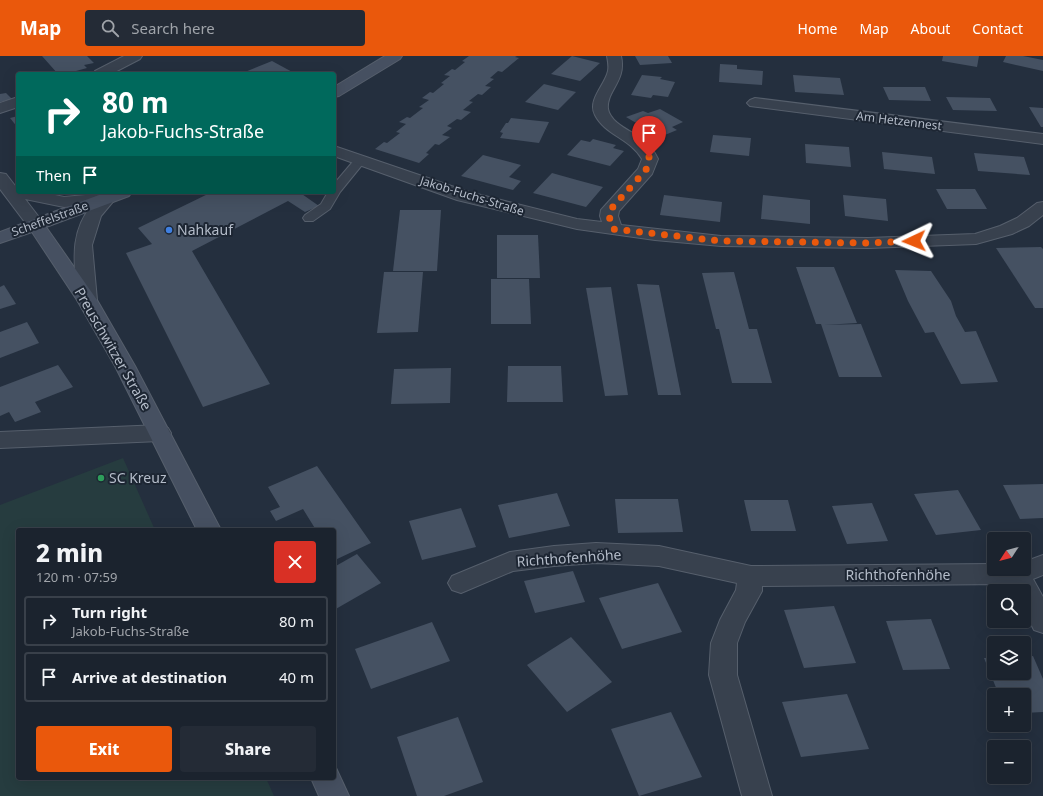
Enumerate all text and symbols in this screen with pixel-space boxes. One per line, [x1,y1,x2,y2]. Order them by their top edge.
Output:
search box [85,10,365,46]
text: Map [20,15,61,41]
icon: search [99,17,121,39]
text: Search here [131,18,215,38]
text: Home [798,19,837,38]
text: Map [859,19,889,38]
text: About [911,19,950,38]
text: Contact [972,19,1023,38]
text: 80 m [102,83,169,121]
icon: right [36,88,88,140]
street label: Am Hetzennest [855,107,943,134]
pin [632,116,666,157]
text: Jakob-Fuchs-Straße [102,119,264,143]
icon: arrive [638,122,660,144]
icon: arrive [79,164,101,186]
text: Then [36,165,71,185]
street label: Jakob-Fuchs-Straße [417,171,527,220]
street label: Scheffelstraße [9,197,91,240]
place label: Nahkauf [177,220,234,239]
position arrow [893,220,935,262]
marker: Nahkauf [164,225,174,235]
street label: Preuschwitzer Straße [70,284,156,414]
place label: SC Kreuz [109,468,167,487]
marker: SC Kreuz [96,473,106,483]
north arrow [987,532,1031,576]
map controls [987,532,1031,784]
text: 2 min [36,536,103,569]
button: close [274,541,316,583]
street label: Richthofenhöhe [516,544,622,571]
street label: Richthofenhöhe [846,565,951,584]
text: 120 m · 07:59 [36,568,117,586]
button: search [987,584,1031,628]
text: Turn right [72,602,147,622]
icon: right [38,610,60,632]
text: 80 m [279,611,314,631]
text: Jakob-Fuchs-Straße [72,622,189,640]
button: layers [987,636,1031,680]
icon: arrive [38,666,60,688]
text: Arrive at destination [72,667,227,687]
text: 40 m [279,667,314,687]
button: + [987,688,1031,732]
button: Exit [36,726,172,772]
button: Share [180,726,316,772]
button: − [987,740,1031,784]

